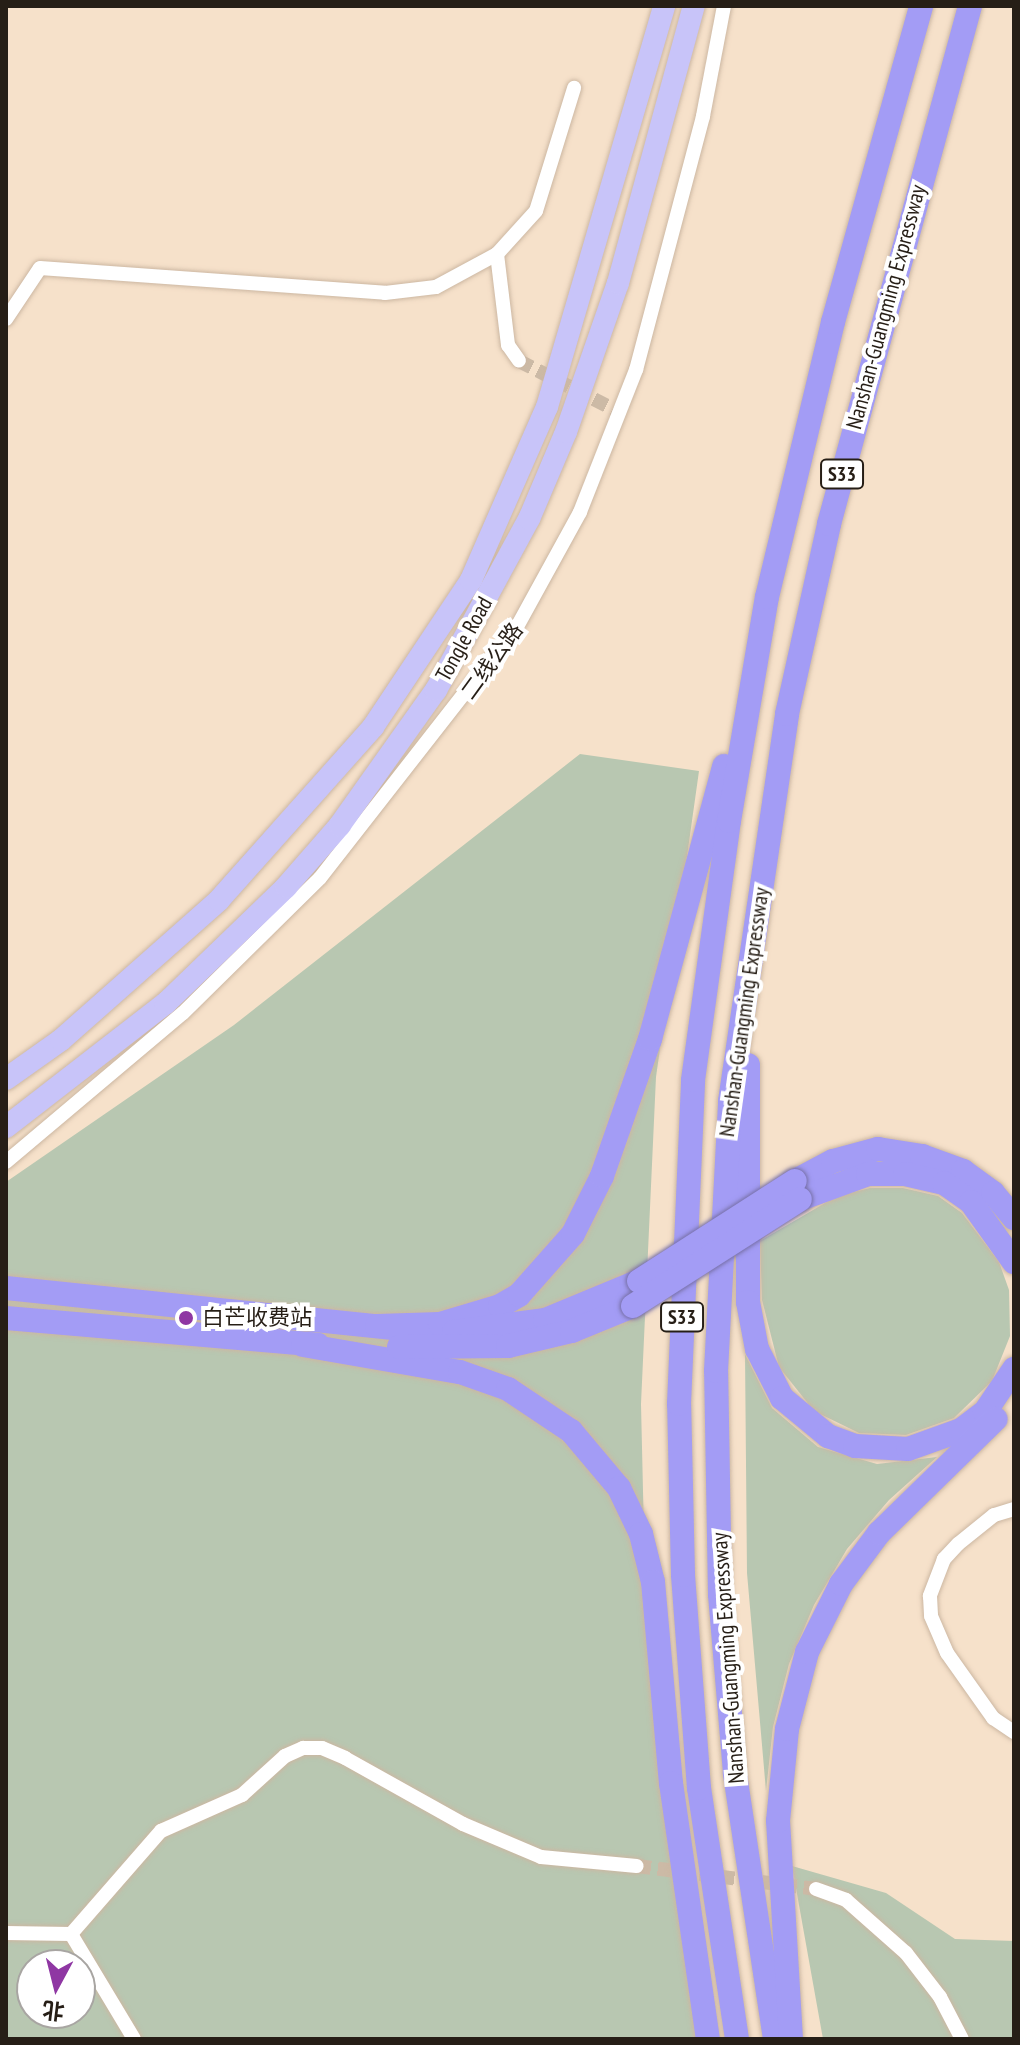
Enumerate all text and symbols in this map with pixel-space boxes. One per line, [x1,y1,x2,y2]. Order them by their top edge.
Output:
street label: Nanshan-Guangming Expressway [841,182,931,432]
road number: S33 [820,458,864,490]
street label: Tongle Road [430,592,498,686]
street label: 二线公路 [455,618,529,704]
street label: Nanshan-Guangming Expressway [713,886,775,1138]
road number: S33 [660,1301,704,1333]
place label: 白芒收费站 [202,1305,312,1331]
marker: 白芒收费站 [177,1309,195,1327]
street label: Nanshan-Guangming Expressway [706,1532,750,1784]
north arrow [16,1949,96,2029]
text: 北 [41,1996,66,2026]

